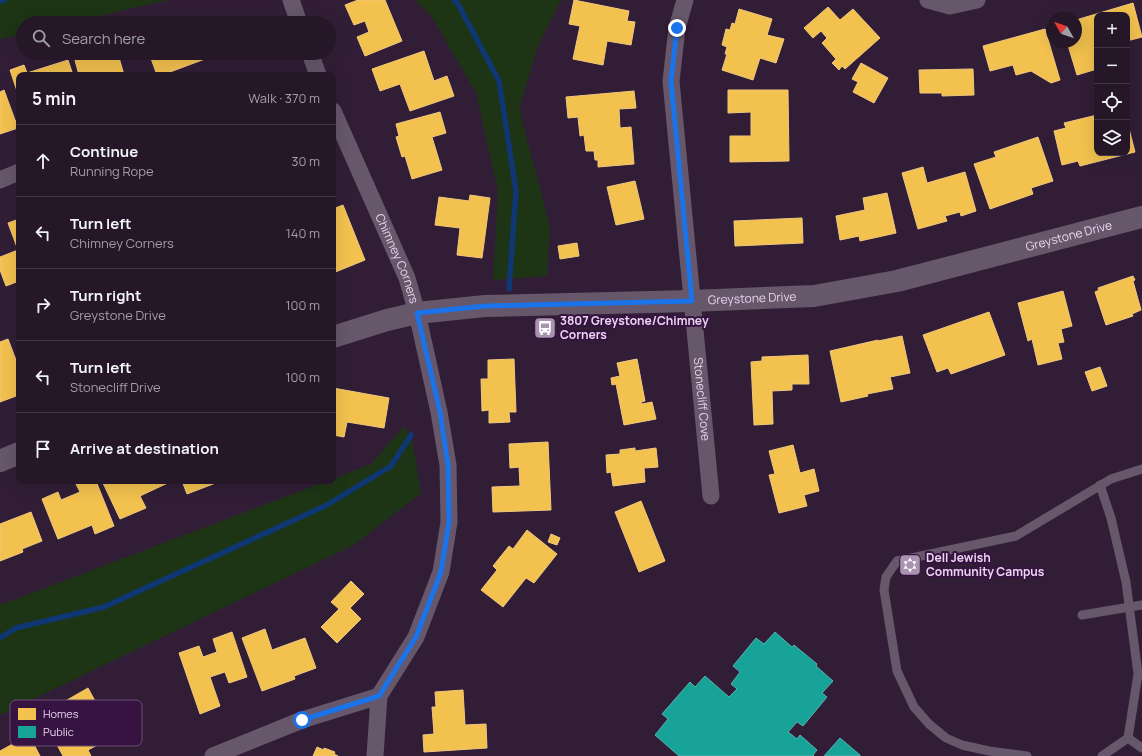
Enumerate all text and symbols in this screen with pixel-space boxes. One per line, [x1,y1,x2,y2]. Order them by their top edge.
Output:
north arrow [1046,12,1082,48]
map controls [1094,12,1130,156]
button: + [1094,12,1130,48]
search box [16,16,336,60]
route end [668,19,686,37]
icon: search [30,27,52,49]
text: Search here [62,28,145,49]
button: − [1094,48,1130,84]
button: locate [1094,84,1130,120]
text: 5 min [32,87,76,110]
text: Walk · 370 m [248,89,320,107]
button: layers [1094,120,1130,156]
text: Continue [70,141,138,162]
icon: ahead [32,150,54,172]
text: 30 m [291,152,320,170]
text: Running Rope [70,162,154,180]
street label: Chimney Corners [371,211,423,306]
text: Turn left [70,213,132,234]
street label: Greystone Drive [1024,216,1114,255]
icon: left [32,222,54,244]
text: 140 m [286,224,320,242]
text: Chimney Corners [70,234,174,252]
text: Turn right [70,285,141,306]
street label: Greystone Drive [708,288,797,308]
icon: right [32,294,54,316]
text: 100 m [285,296,320,314]
text: Greystone Drive [70,306,166,324]
place label: 3807 Greystone/Chimney Corners [560,312,709,343]
bus stop icon: 3807 Greystone/Chimney Corners [532,315,558,341]
street label: Stonecliff Cove [690,356,715,442]
text: Turn left [70,357,132,378]
icon: left [32,366,54,388]
text: 100 m [285,368,320,386]
text: Stonecliff Drive [70,378,161,396]
icon: arrive [32,438,54,460]
text: Arrive at destination [70,438,219,459]
place label: Dell Jewish Community Campus [926,549,1045,580]
synagogue icon: Dell Jewish Community Campus [897,552,923,578]
legend [10,700,142,746]
text: Homes [43,706,79,721]
route start [293,711,311,729]
text: Public [43,724,74,739]

